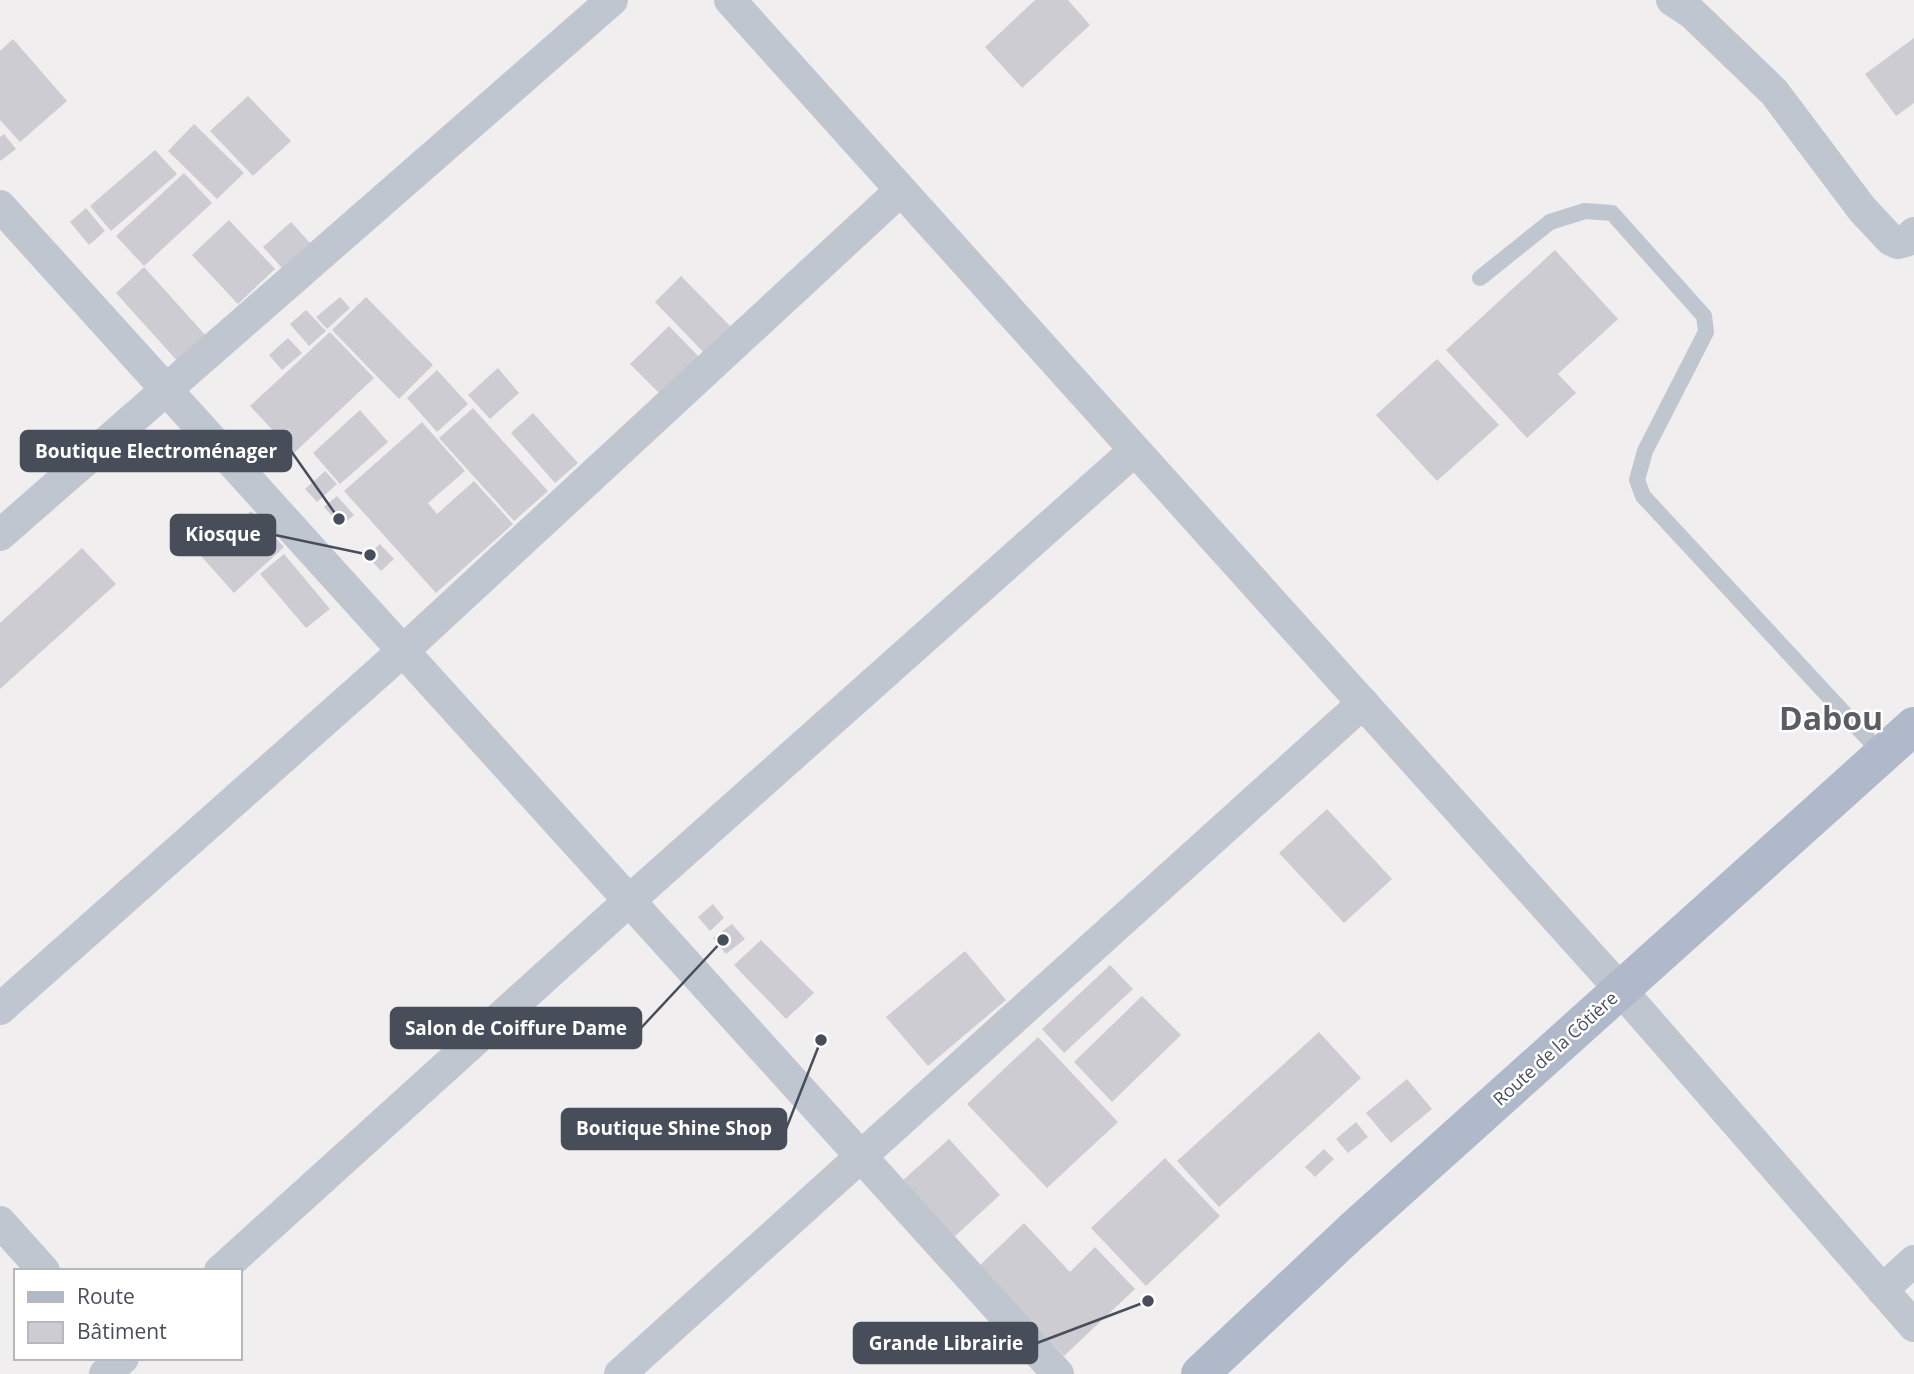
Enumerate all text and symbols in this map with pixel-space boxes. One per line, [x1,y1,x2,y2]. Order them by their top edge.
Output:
callout: Boutique Electroménager [21,431,291,471]
text: Boutique Electroménager [35,438,277,464]
callout: Kiosque [171,515,275,555]
text: Kiosque [185,521,261,547]
district label: Dabou [1779,696,1883,739]
street label: Route de la Côtière [1488,986,1622,1110]
callout: Salon de Coiffure Dame [391,1008,641,1048]
text: Salon de Coiffure Dame [405,1015,627,1041]
callout: Boutique Shine Shop [562,1109,786,1149]
text: Boutique Shine Shop [576,1115,772,1141]
legend [14,1269,242,1360]
text: Route [77,1282,135,1310]
text: Bâtiment [77,1317,167,1345]
callout: Grande Librairie [854,1323,1037,1363]
text: Grande Librairie [869,1330,1023,1356]

